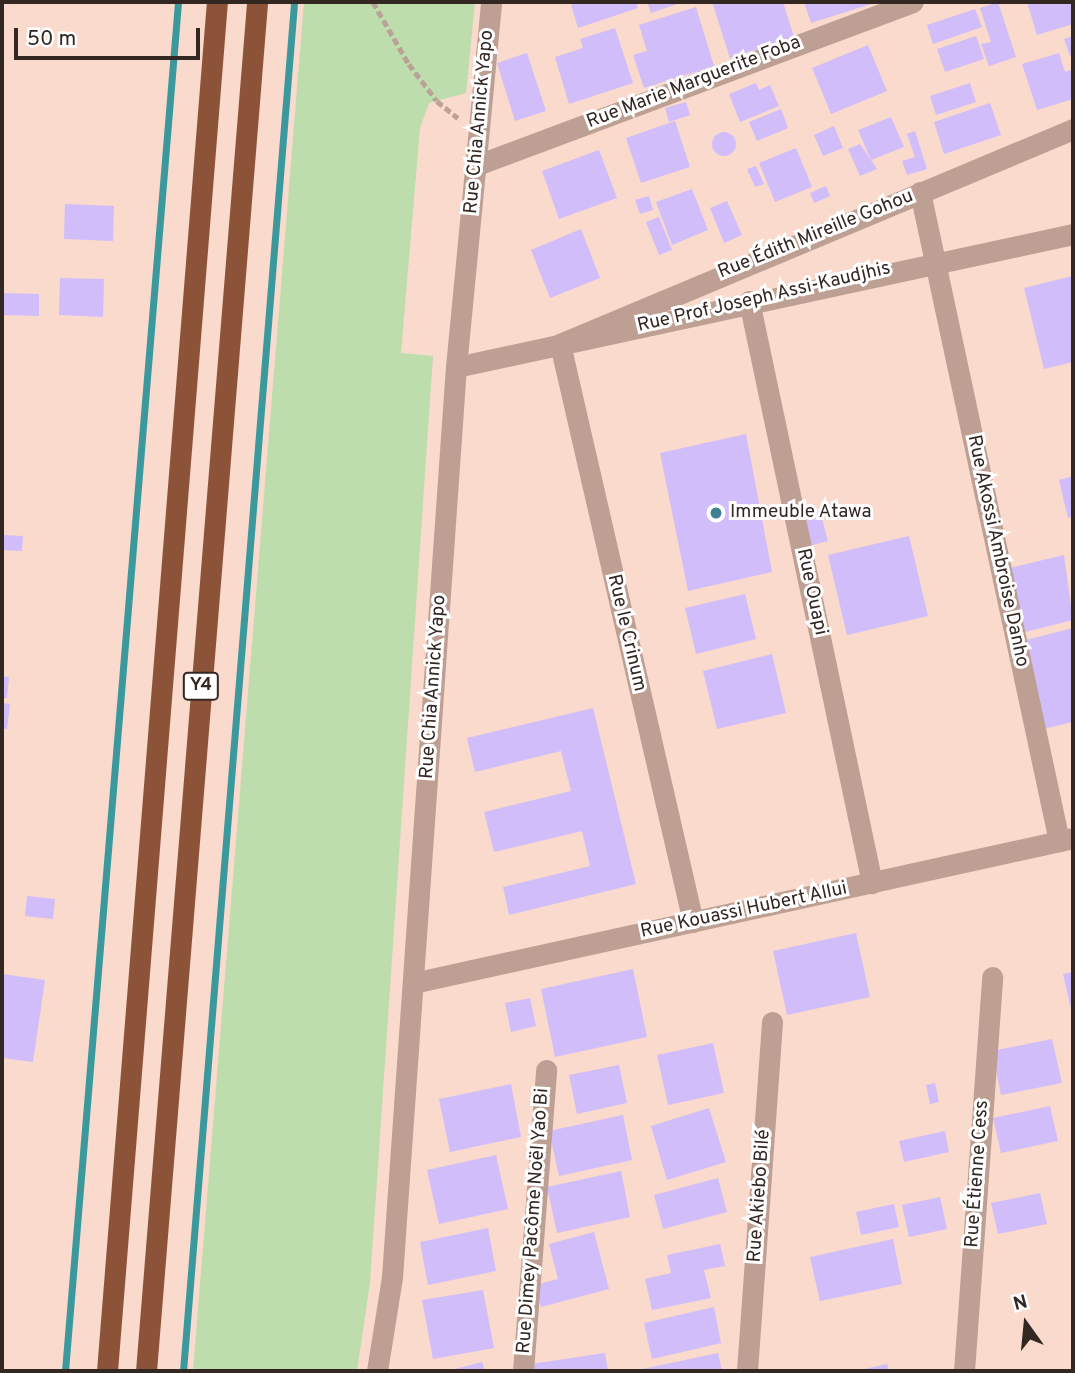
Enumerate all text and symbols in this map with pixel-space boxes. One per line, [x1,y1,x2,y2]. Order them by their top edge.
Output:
scale bar [18,14,203,58]
text: 50 m [27,26,76,53]
street label: Rue Chia Annick Yapo [461,28,499,216]
street label: Rue Marie Marguerite Foba [584,32,804,134]
street label: Rue Édith Mireille Gohou [715,185,917,285]
street label: Rue Prof Joseph Assi-Kaudjhis [635,258,893,338]
street label: Rue Akossi Ambroise Danho [961,432,1033,670]
place label: Immeuble Atawa [730,502,872,524]
marker: Immeuble Atawa [708,505,724,521]
street label: Rue Ouapi [791,547,831,637]
street label: Rue le Crinum [601,572,651,694]
street label: Rue Chia Annick Yapo [416,593,452,781]
road number: Y4 [182,672,220,700]
street label: Rue Kouassi Hubert Allui [638,878,850,944]
street label: Rue Dimey Pacôme Noël Yao Bi [513,1087,555,1355]
street label: Rue Étienne Cess [961,1099,995,1249]
street label: Rue Akiebo Bilé [744,1128,776,1264]
north arrow [991,1289,1061,1359]
text: N [1011,1290,1030,1317]

